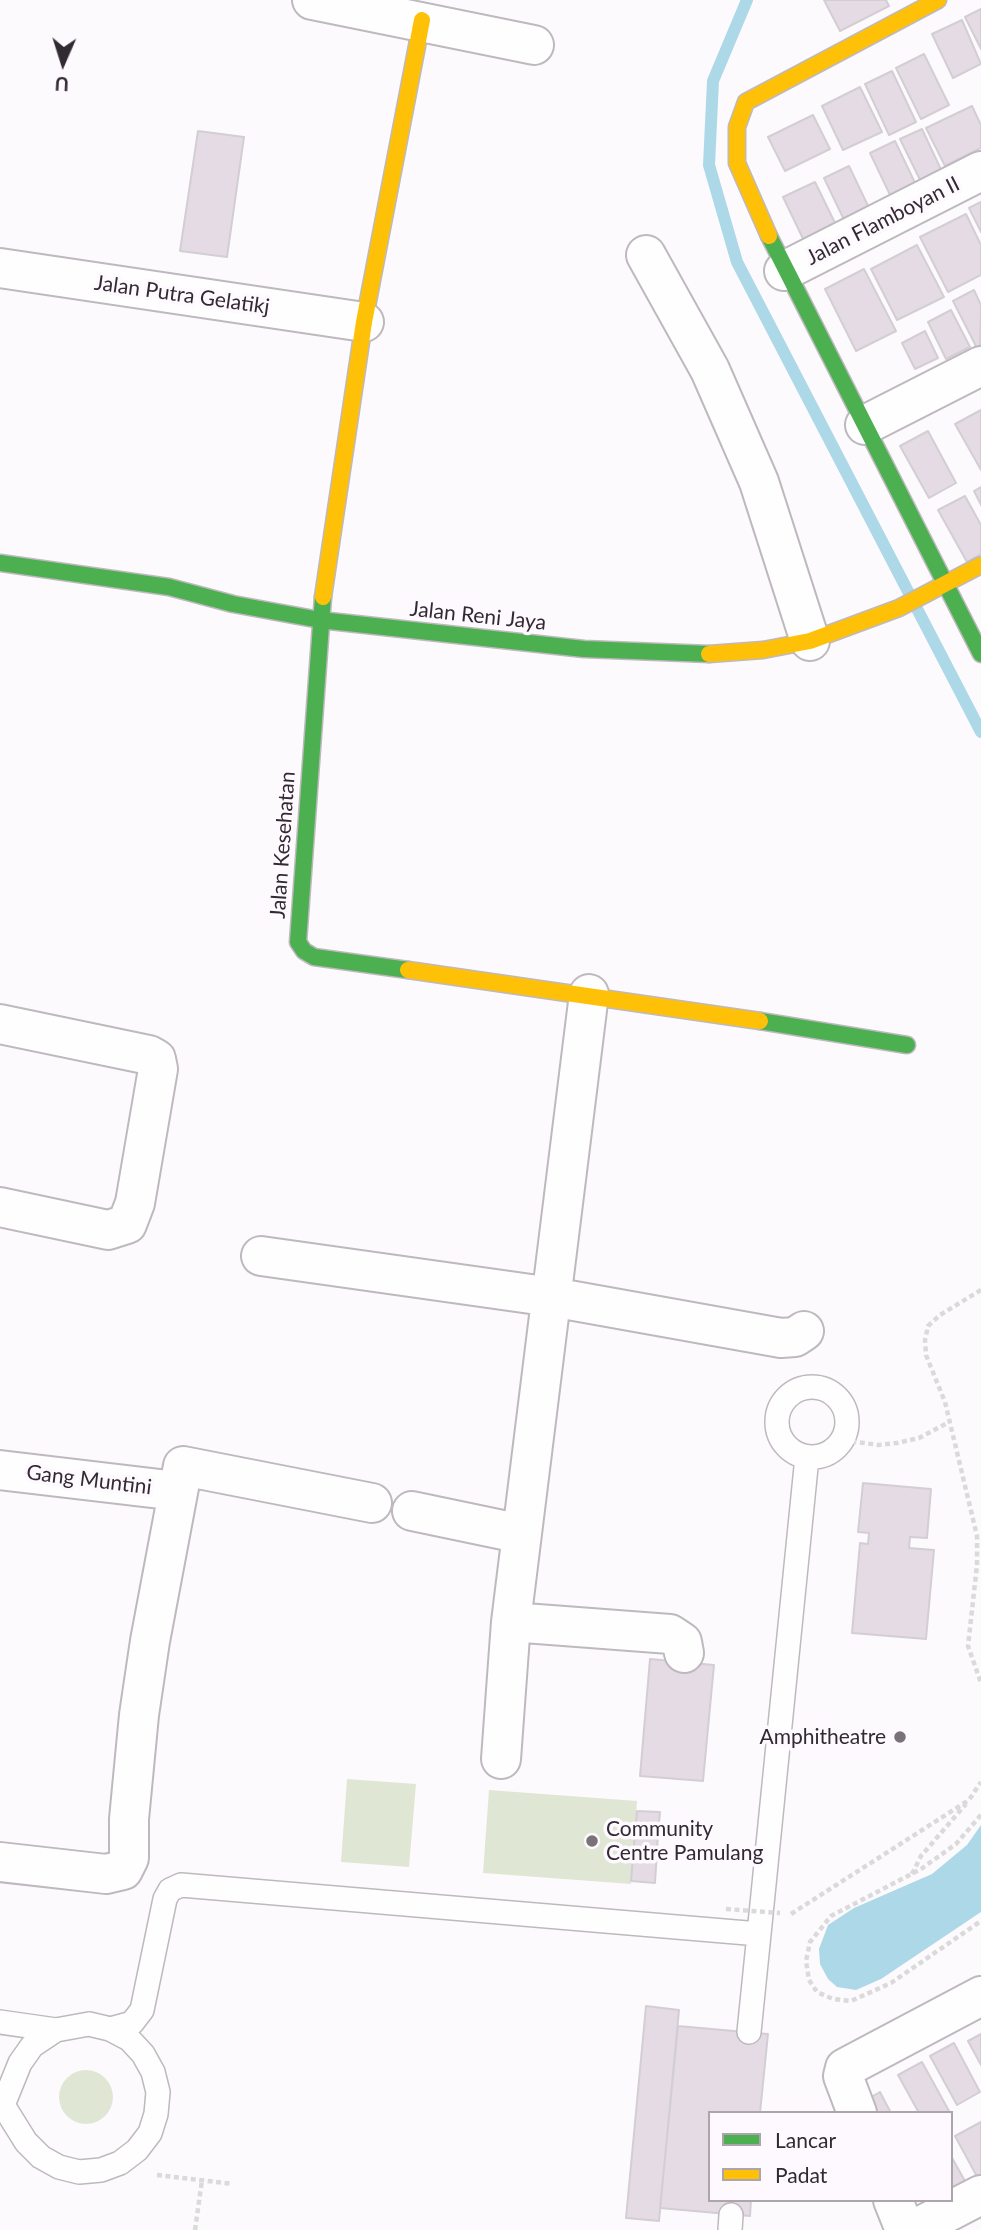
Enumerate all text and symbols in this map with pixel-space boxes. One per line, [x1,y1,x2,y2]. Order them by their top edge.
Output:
north arrow [28,28,98,98]
text: U [54,73,70,96]
street label: Jalan Flamboyan II [802,171,964,271]
street label: Jalan Putra Gelatikj [93,270,271,320]
street label: Jalan Reni Jaya [409,596,547,636]
street label: Jalan Kesehatan [265,771,301,919]
street label: Gang Muntini [25,1460,153,1500]
place label: Amphitheatre [760,1724,886,1750]
marker: Amphitheatre [892,1729,908,1745]
place label: Community Centre Pamulang [606,1816,763,1866]
marker: Community Centre Pamulang [584,1833,600,1849]
legend [708,2111,953,2202]
text: Lancar [775,2127,836,2152]
text: Padat [775,2162,827,2187]

